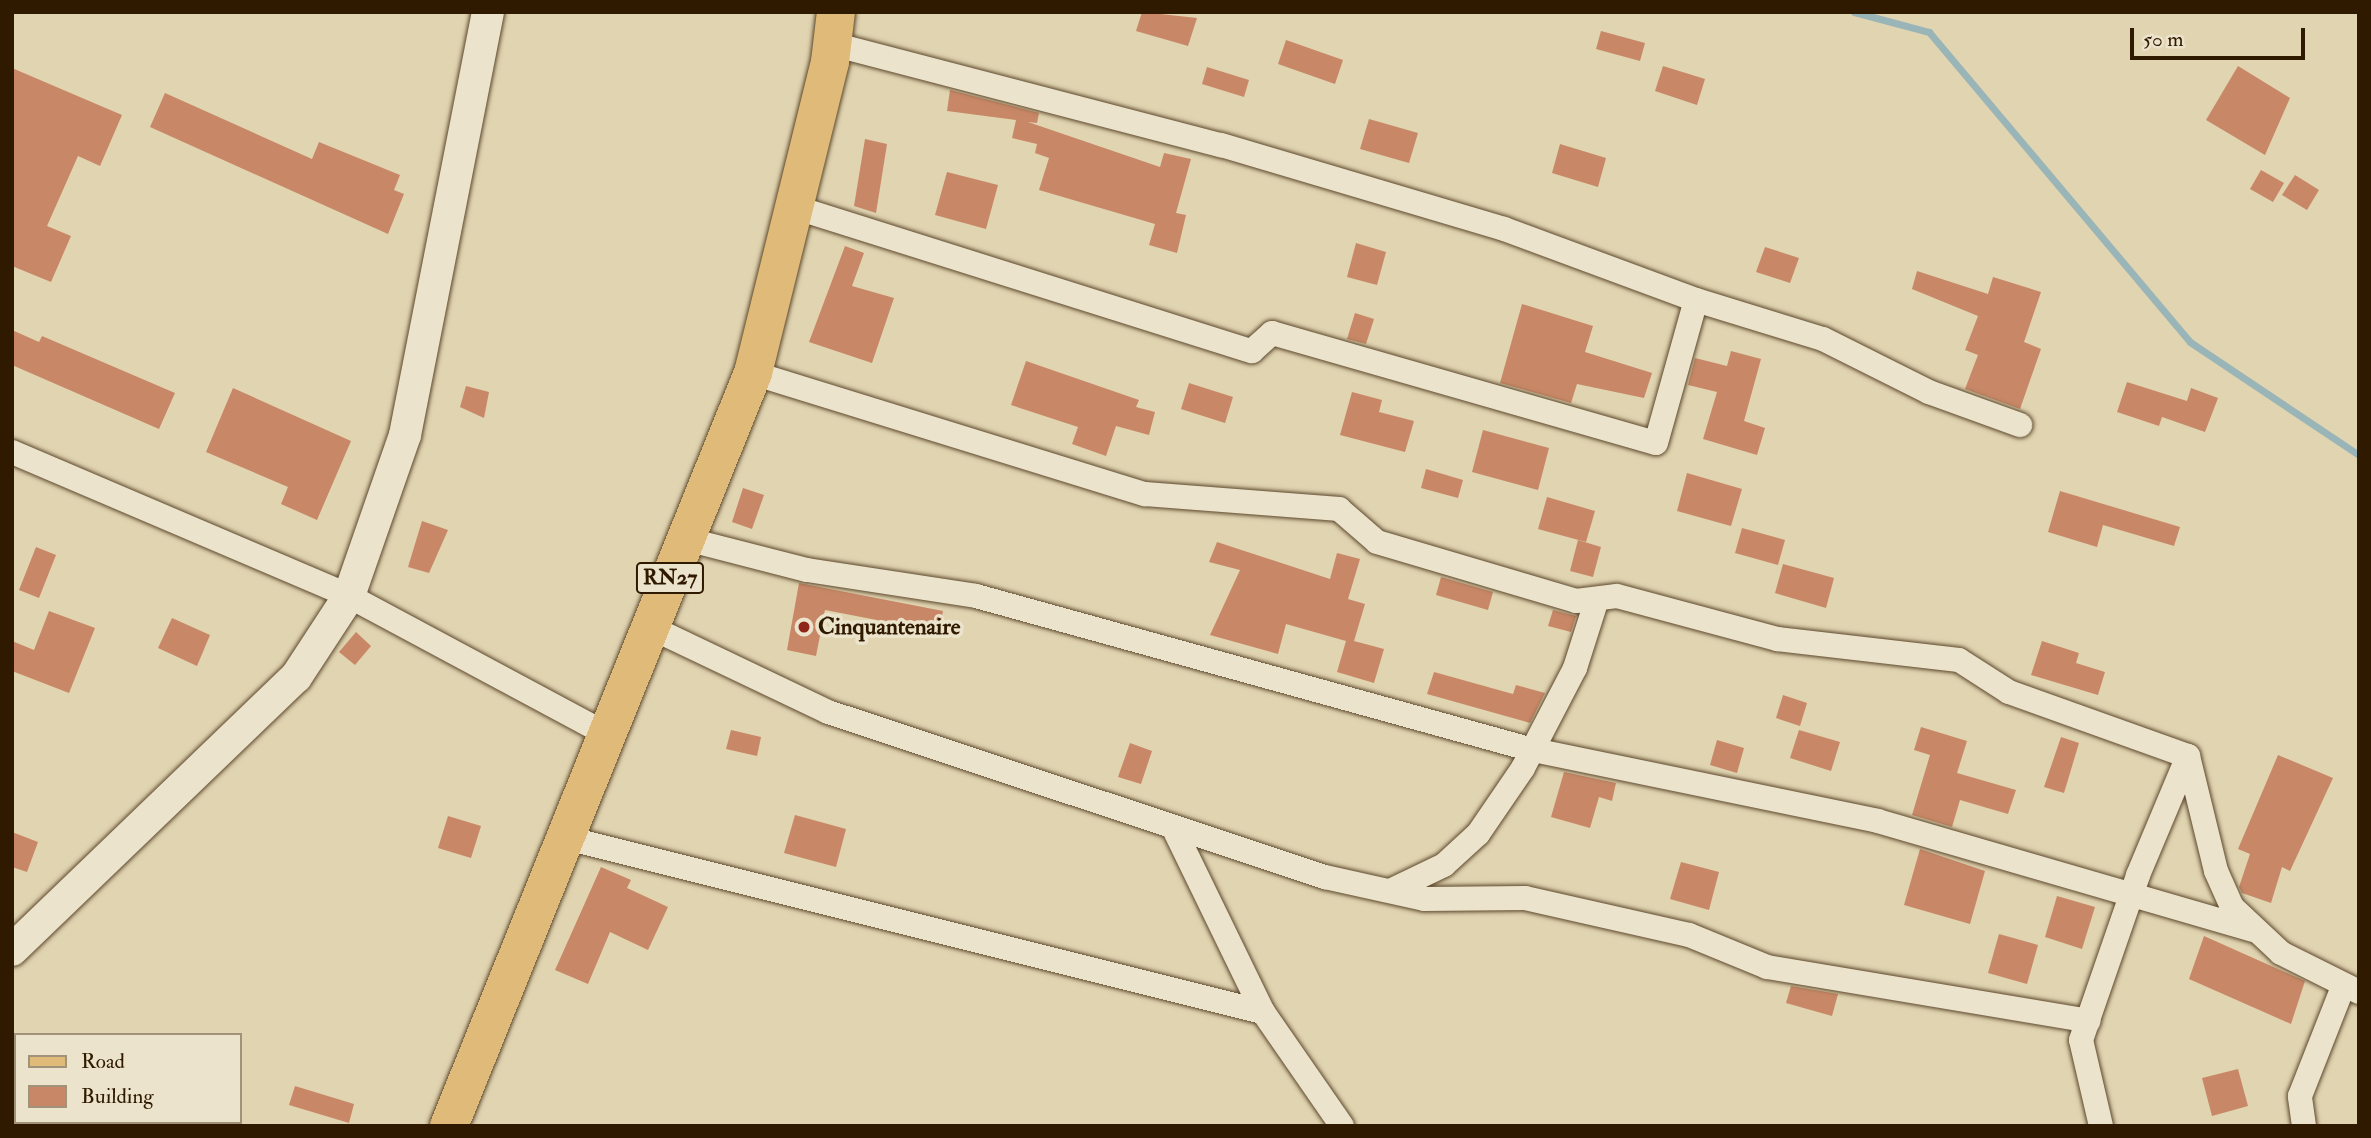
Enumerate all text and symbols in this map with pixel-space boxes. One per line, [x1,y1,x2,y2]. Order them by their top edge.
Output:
scale bar [2133,14,2308,58]
text: 50 m [2143,26,2184,53]
road number: RN27 [635,560,705,596]
place label: Cinquantenaire [818,613,960,641]
marker: Cinquantenaire [796,619,812,635]
legend [14,1033,242,1124]
text: Road [81,1048,125,1075]
text: Building [81,1083,154,1110]

